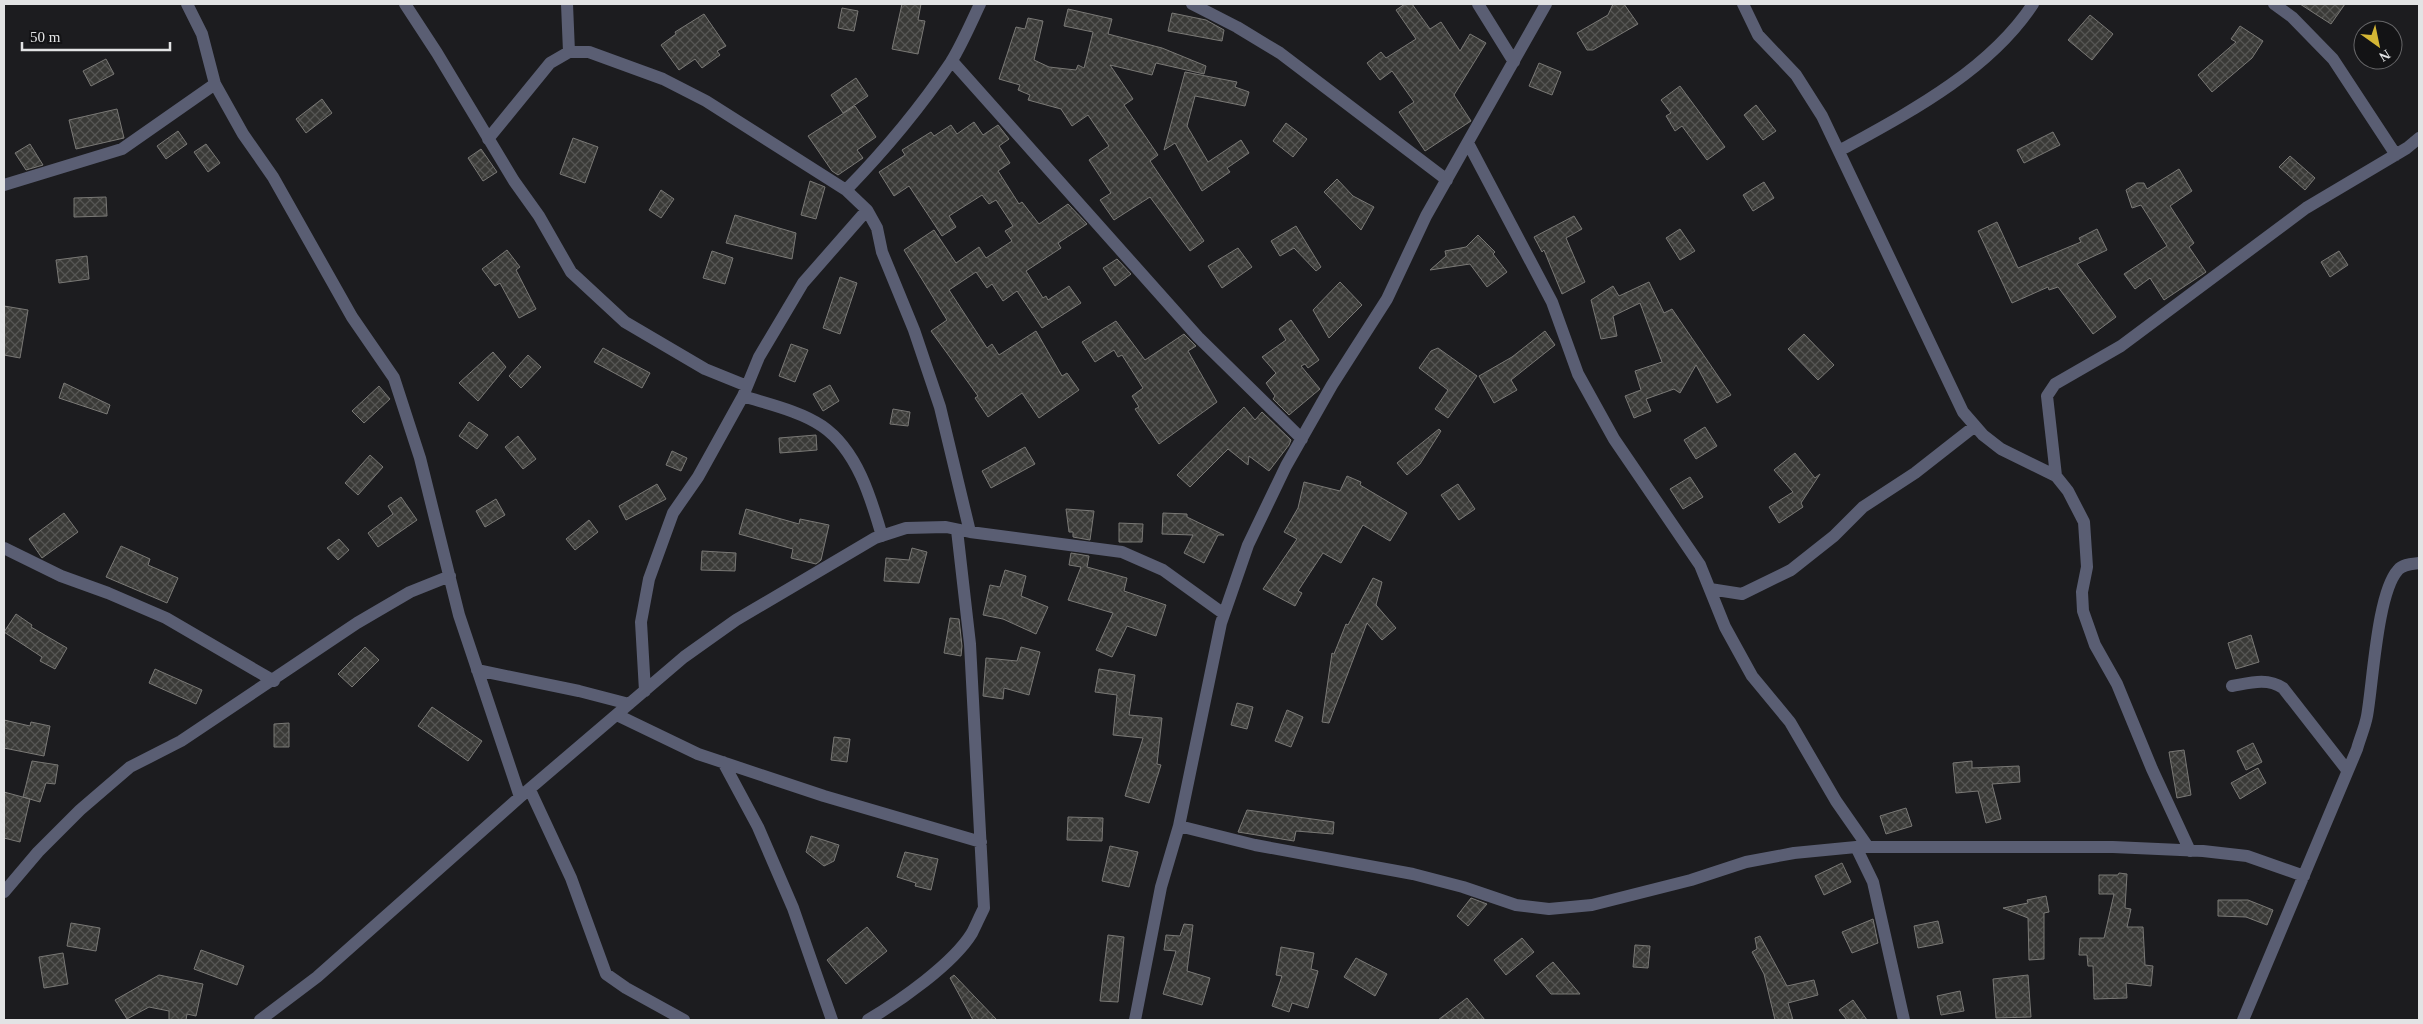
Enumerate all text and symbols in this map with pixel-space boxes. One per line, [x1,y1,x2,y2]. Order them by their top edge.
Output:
scale bar [22,20,170,52]
north arrow [2353,20,2403,70]
text: 50 m [30,29,61,45]
text: N [2376,46,2393,65]

